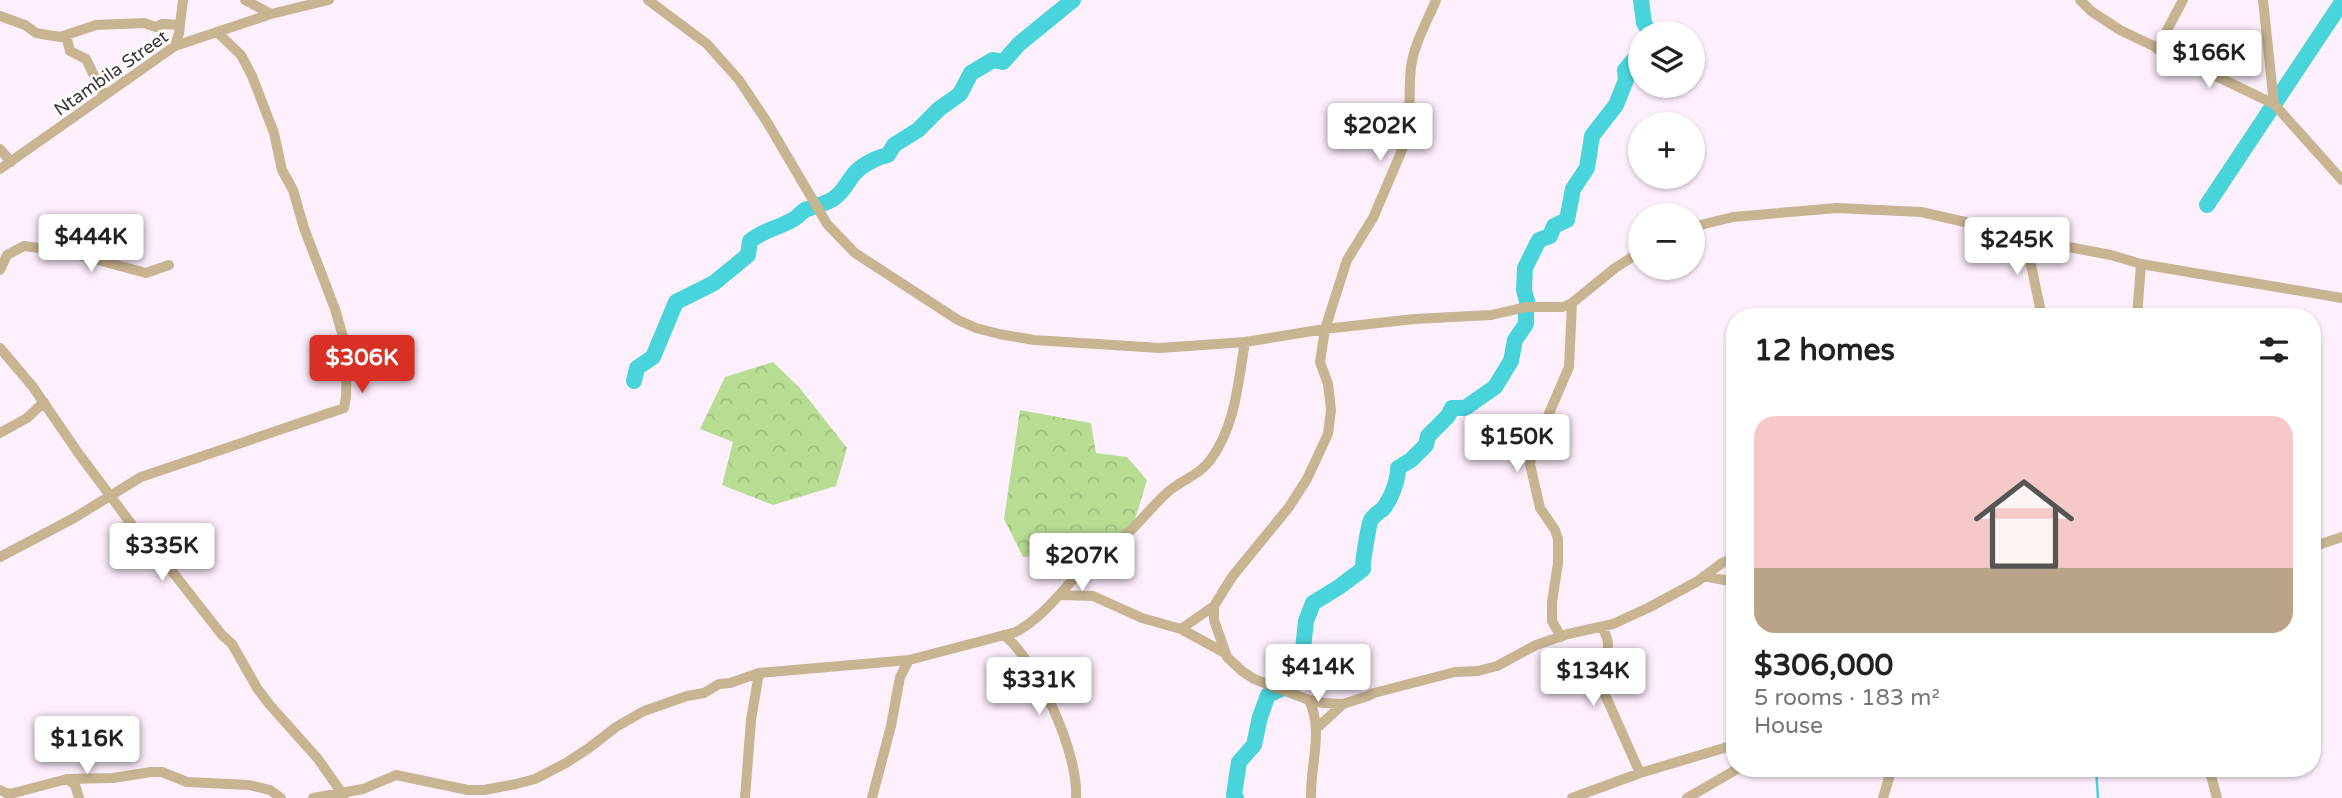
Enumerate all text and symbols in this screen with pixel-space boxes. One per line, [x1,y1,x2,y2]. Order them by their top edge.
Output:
map controls [1628,21,1705,280]
button: layers [1628,21,1705,98]
street label: Ntambila Street [50,25,172,121]
pin: $166K [2160,31,2258,90]
text: $166K [2173,39,2245,67]
pin: $202K [1331,104,1429,163]
text: $202K [1344,112,1416,140]
button: + [1628,112,1705,189]
button: − [1628,203,1705,280]
pin: $444K [42,215,140,274]
pin: $245K [1968,218,2066,277]
text: $444K [55,223,127,251]
text: $245K [1981,226,2053,254]
icon: filters [2255,331,2293,369]
text: 12 homes [1754,332,1895,369]
pin: $306K [313,336,411,395]
text: $306K [326,344,398,372]
pin: $150K [1468,414,1566,474]
text: $150K [1481,423,1553,451]
icon: home [1961,461,2087,587]
pin: $335K [113,524,211,583]
text: $335K [126,532,198,560]
pin: $207K [1033,534,1131,593]
text: $207K [1046,542,1118,570]
pin: $414K [1269,644,1367,704]
text: $306,000 [1754,647,1893,684]
pin: $134K [1544,648,1642,708]
text: $414K [1282,653,1354,681]
text: $134K [1557,657,1629,685]
pin: $331K [990,658,1088,717]
text: $331K [1003,666,1075,694]
text: 5 rooms · 183 m² [1754,684,1940,712]
text: House [1754,712,1823,740]
pin: $116K [38,716,136,776]
text: $116K [51,725,123,753]

